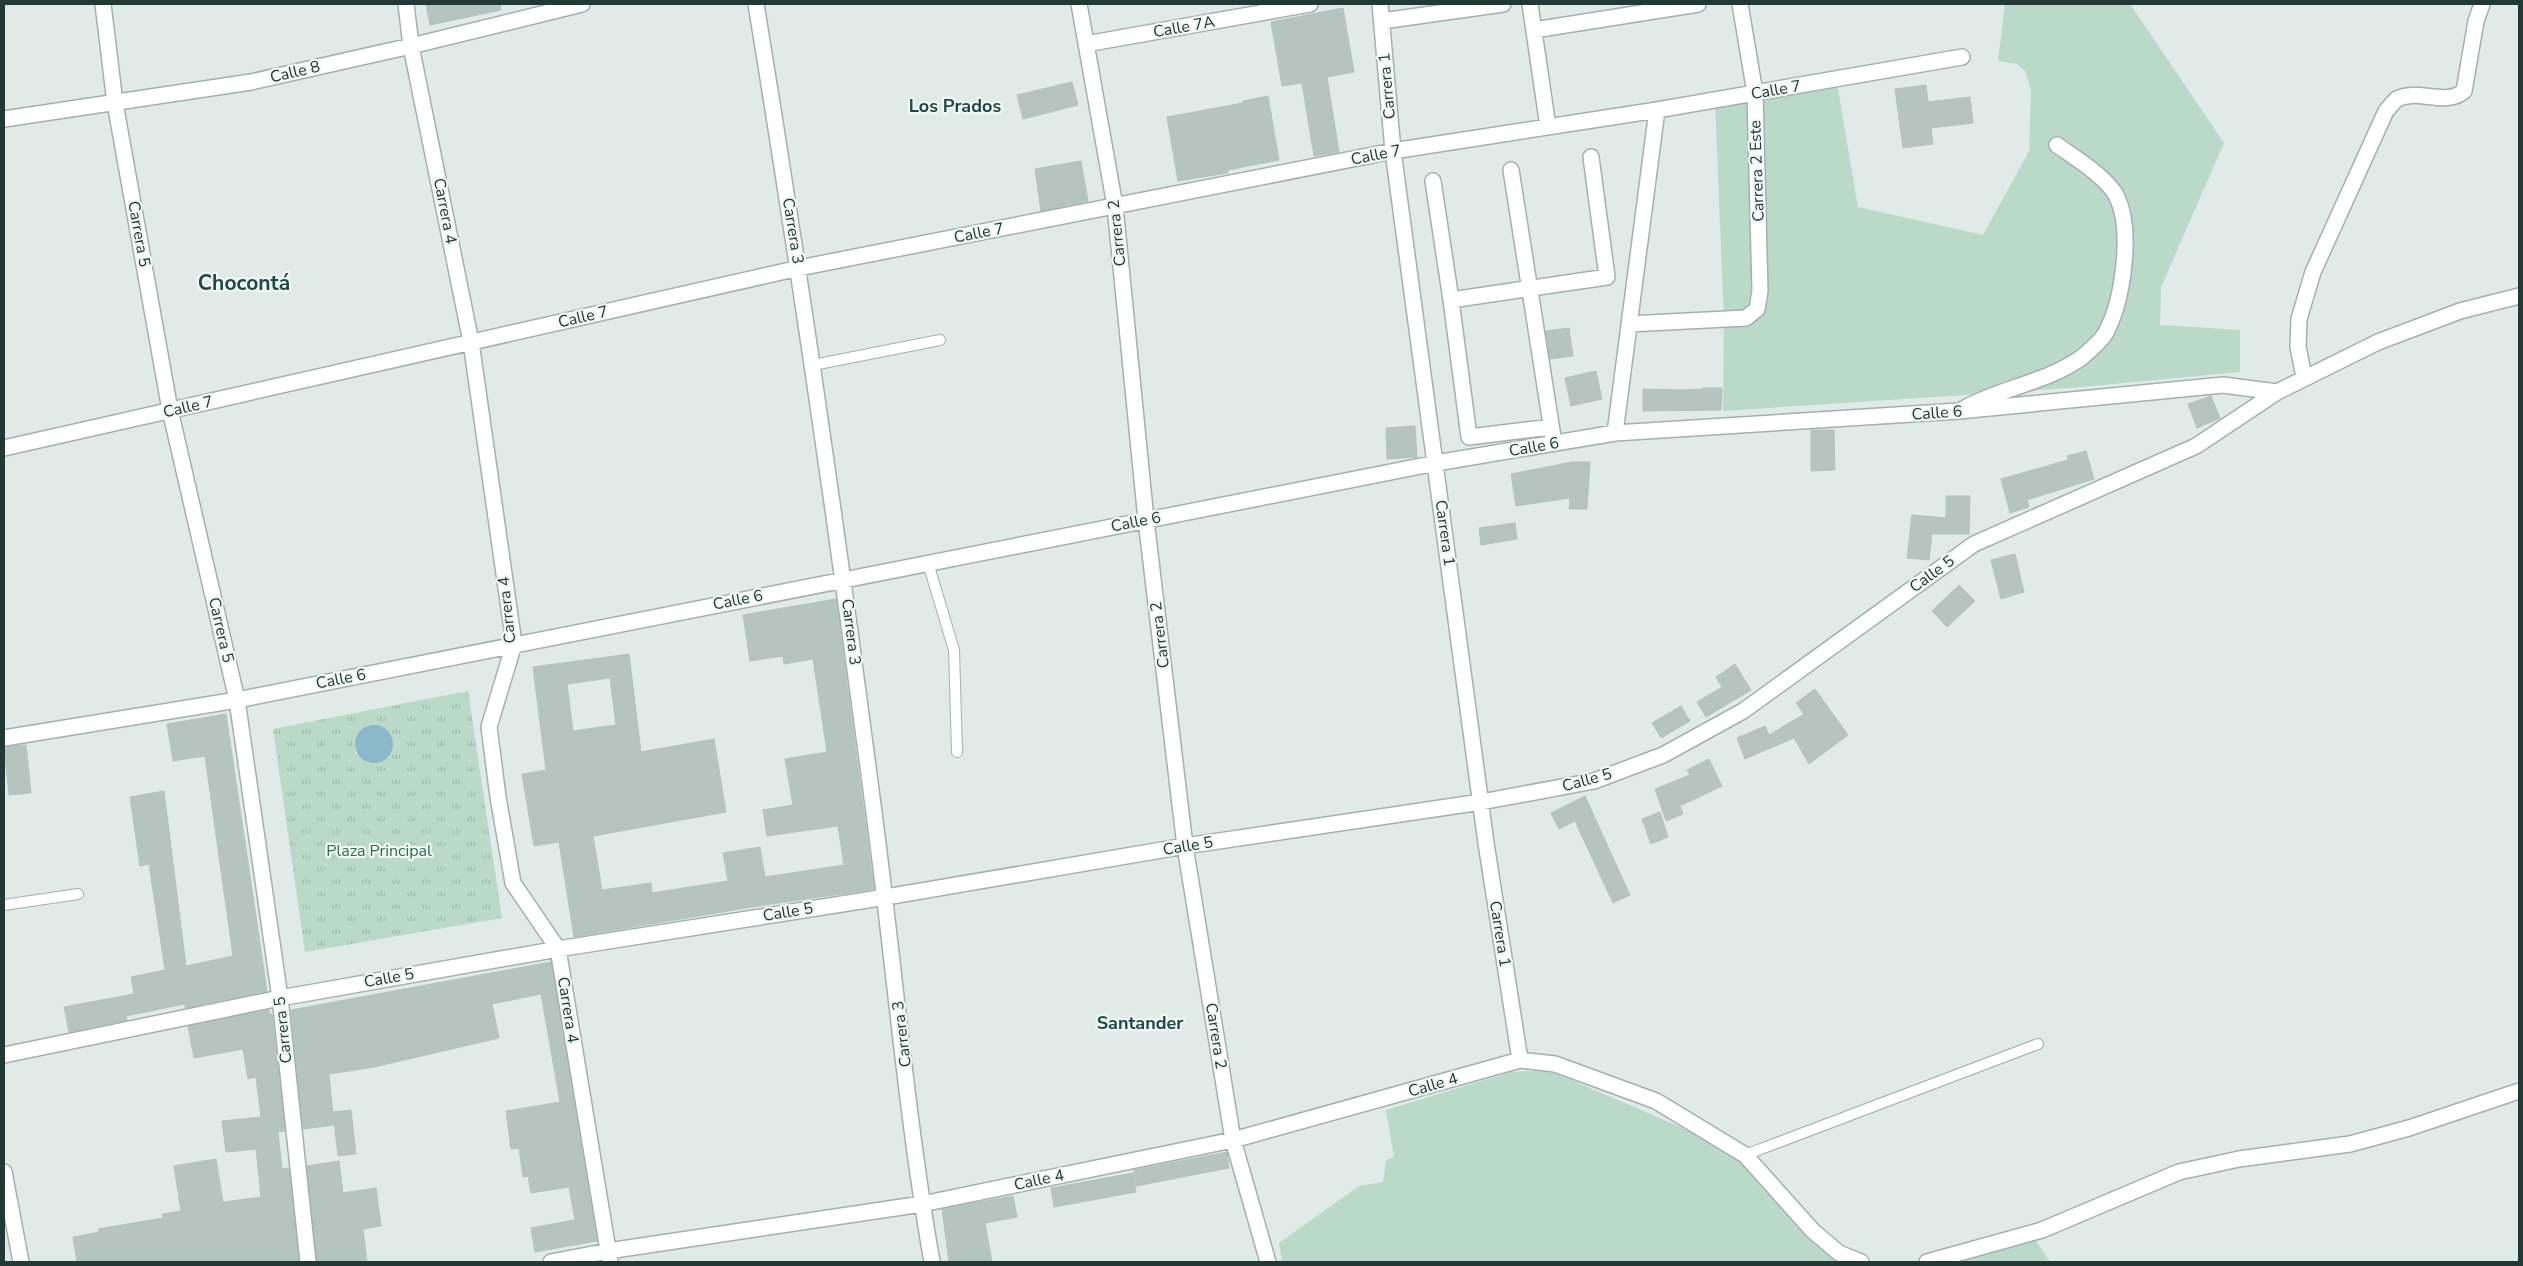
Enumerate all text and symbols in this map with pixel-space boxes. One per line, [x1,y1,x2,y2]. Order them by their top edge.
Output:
street label: Calle 7A [1151,11,1217,43]
street label: Carrera 1 [1373,52,1401,120]
street label: Calle 8 [268,56,322,88]
street label: Calle 7 [1749,75,1803,105]
district label: Los Prados [909,94,1001,118]
street label: Carrera 2 Este [1744,120,1770,222]
street label: Calle 7 [1349,139,1403,171]
street label: Carrera 4 [428,176,462,246]
street label: Carrera 3 [777,196,809,266]
street label: Carrera 5 [122,199,156,269]
street label: Carrera 2 [1103,199,1131,267]
street label: Calle 7 [952,217,1006,249]
district label: Chocontá [198,269,290,297]
street label: Calle 7 [556,301,610,333]
street label: Calle 7 [161,391,215,423]
street label: Calle 6 [1911,400,1963,426]
street label: Calle 6 [1507,432,1561,462]
street label: Carrera 1 [1429,498,1461,568]
street label: Calle 6 [1109,506,1163,538]
street label: Calle 5 [1905,550,1959,598]
street label: Carrera 4 [493,575,521,644]
street label: Calle 6 [711,584,765,616]
street label: Carrera 5 [203,595,239,665]
street label: Carrera 3 [836,598,866,666]
street label: Carrera 2 [1145,601,1175,669]
street label: Calle 6 [314,663,368,695]
street label: Calle 5 [1560,763,1614,797]
street label: Calle 5 [1161,831,1215,861]
park label: Plaza Principal [326,840,432,862]
street label: Calle 5 [761,897,815,927]
street label: Carrera 1 [1484,899,1516,969]
street label: Calle 5 [362,963,416,993]
street label: Carrera 4 [552,975,584,1045]
street label: Carrera 5 [269,996,297,1064]
street label: Carrera 3 [887,1000,917,1068]
street label: Carrera 2 [1200,1001,1232,1071]
district label: Santander [1097,1011,1183,1035]
street label: Calle 4 [1406,1067,1461,1103]
street label: Calle 4 [1012,1164,1066,1196]

